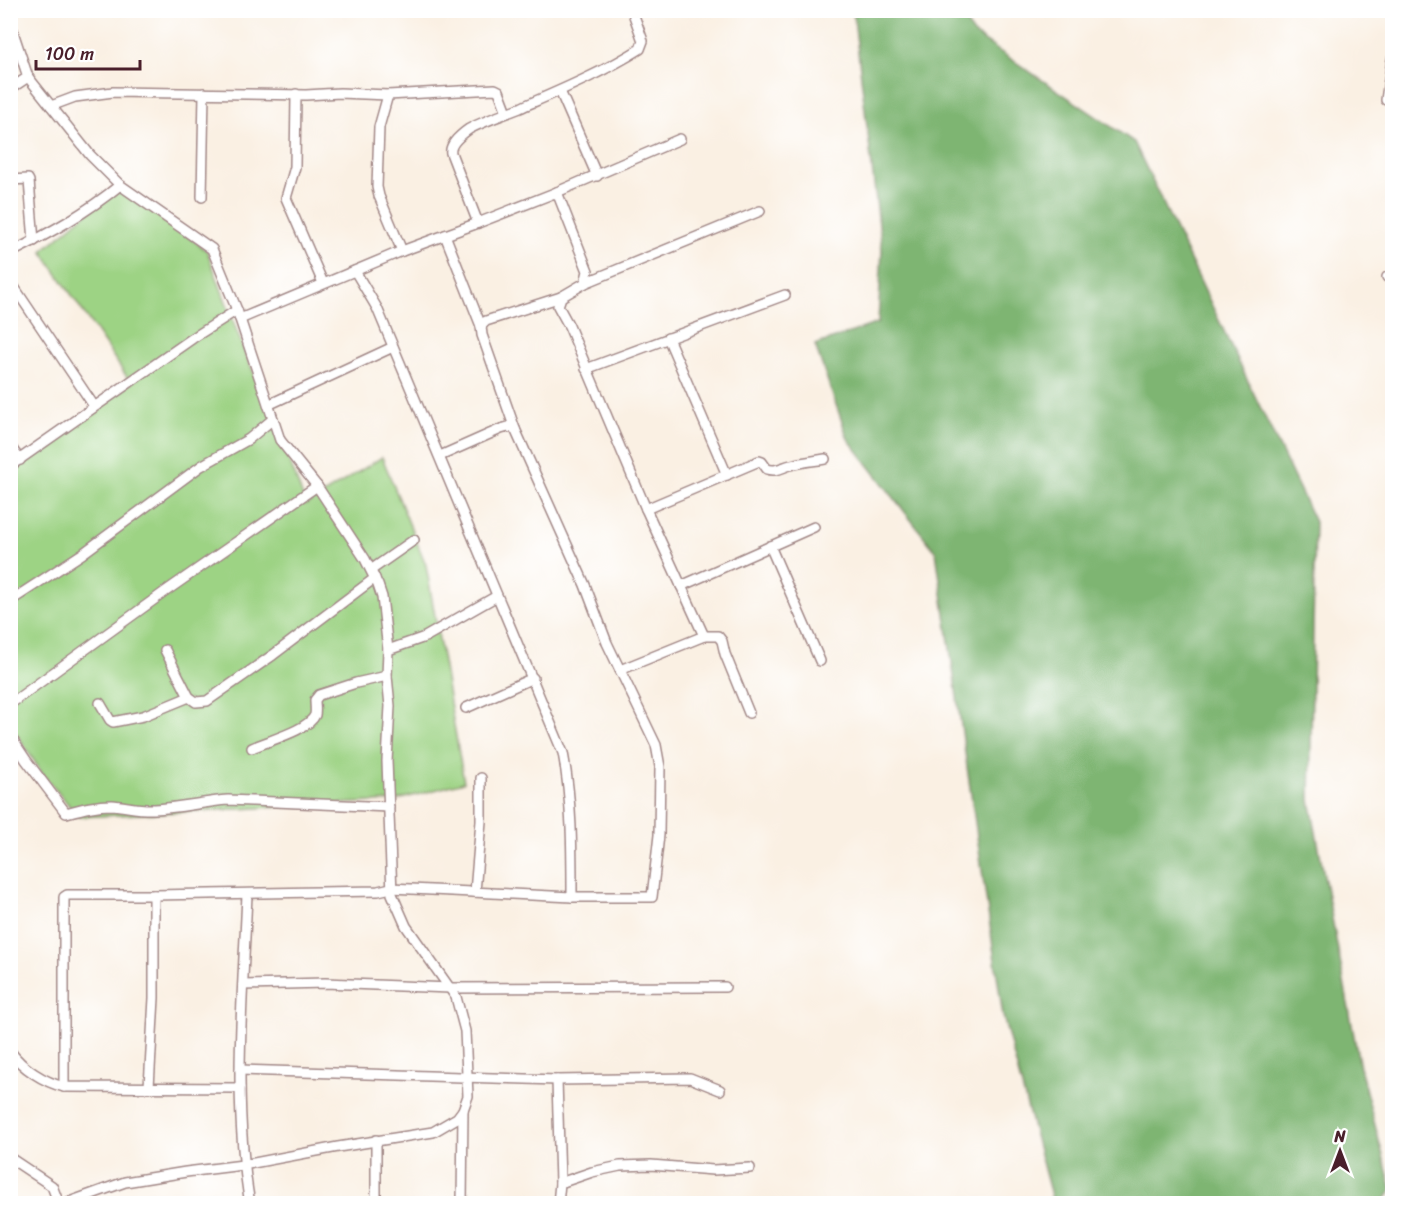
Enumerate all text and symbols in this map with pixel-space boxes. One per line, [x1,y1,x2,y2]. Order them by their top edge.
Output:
scale bar [36,33,140,71]
text: 100 m [45,38,94,70]
north arrow [1310,1121,1370,1181]
text: N [1333,1122,1346,1151]

